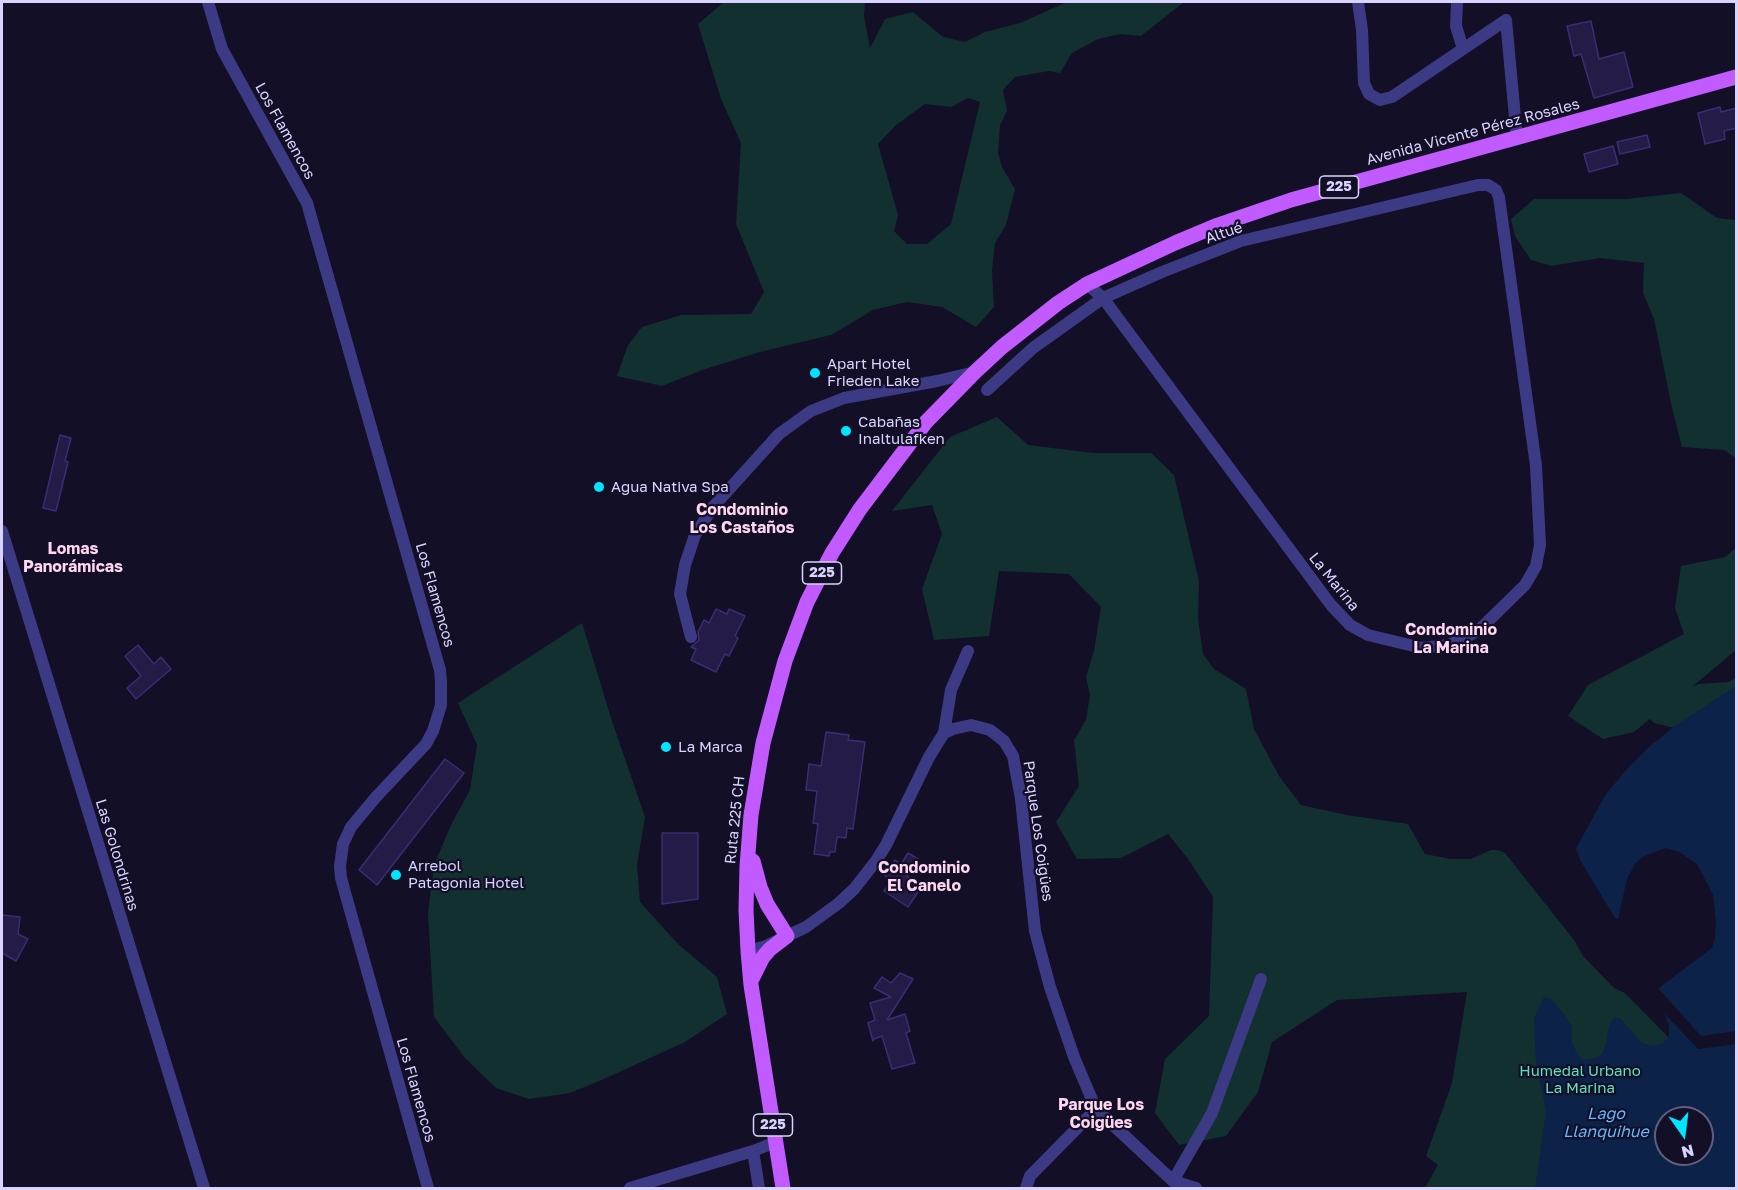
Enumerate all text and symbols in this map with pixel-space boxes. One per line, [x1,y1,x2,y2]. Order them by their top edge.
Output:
street label: Los Flamencos [251,80,319,182]
street label: Avenida Vicente Pérez Rosales [1364,95,1582,169]
road number: 225 [1320,176,1358,198]
street label: Altué [1203,218,1245,248]
place label: Apart Hotel Frieden Lake [827,355,919,390]
marker: Apart Hotel Frieden Lake [808,366,822,380]
place label: Cabañas Inaltulafken [858,413,945,448]
marker: Cabañas Inaltulafken [839,424,853,438]
place label: Agua Nativa Spa [611,478,729,496]
marker: Agua Nativa Spa [592,480,606,494]
district label: Condominio Los Castaños [689,500,795,538]
district label: Lomas Panorámicas [23,539,123,577]
street label: Los Flamencos [412,541,458,649]
street label: La Marina [1305,549,1363,615]
road number: 225 [802,562,842,584]
district label: Condominio La Marina [1405,620,1497,658]
place label: La Marca [678,738,743,756]
marker: La Marca [659,740,673,754]
street label: Parque Los Coigües [1019,760,1057,902]
street label: Ruta 225 CH [721,775,749,865]
street label: Las Golondrinas [91,797,143,913]
place label: Arrebol Patagonia Hotel [408,857,524,892]
district label: Condominio El Canelo [878,858,970,896]
marker: Arrebol Patagonia Hotel [389,868,403,882]
street label: Los Flamencos [393,1036,439,1144]
park label: Humedal Urbano La Marina [1519,1062,1641,1097]
district label: Parque Los Coigües [1058,1095,1144,1133]
water label: Lago Llanquihue [1563,1104,1649,1142]
north arrow [1654,1106,1714,1166]
road number: 225 [754,1114,792,1136]
text: N [1680,1140,1696,1163]

